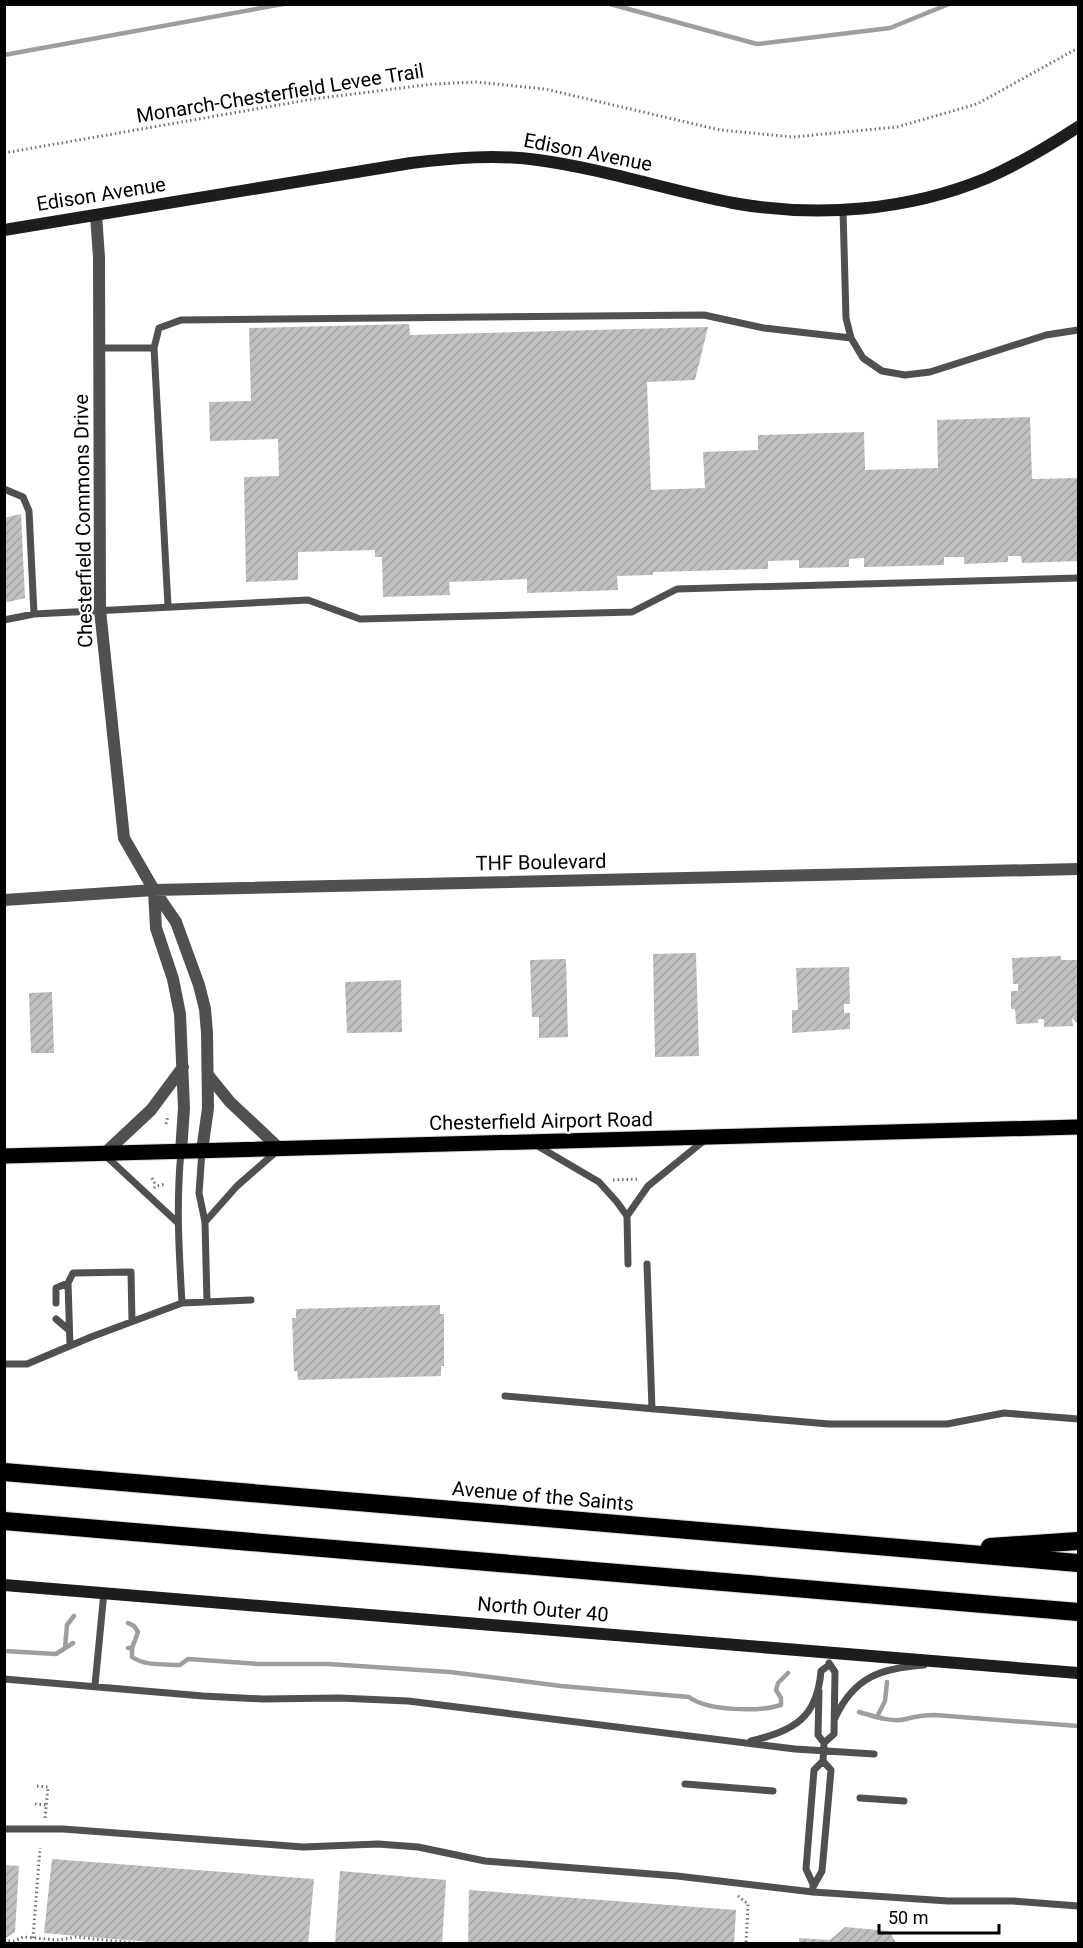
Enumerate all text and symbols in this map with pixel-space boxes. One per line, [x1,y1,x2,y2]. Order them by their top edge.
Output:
street label: Monarch-Chesterfield Levee Trail [134,58,426,128]
street label: Edison Avenue [522,128,654,176]
street label: Edison Avenue [35,172,167,216]
street label: Chesterfield Commons Drive [69,394,97,648]
street label: THF Boulevard [475,849,607,875]
street label: Chesterfield Airport Road [429,1107,653,1135]
street label: Avenue of the Saints [451,1476,635,1516]
street label: North Outer 40 [476,1591,610,1627]
scale bar [879,1897,999,1935]
text: 50 m [888,1907,928,1928]

